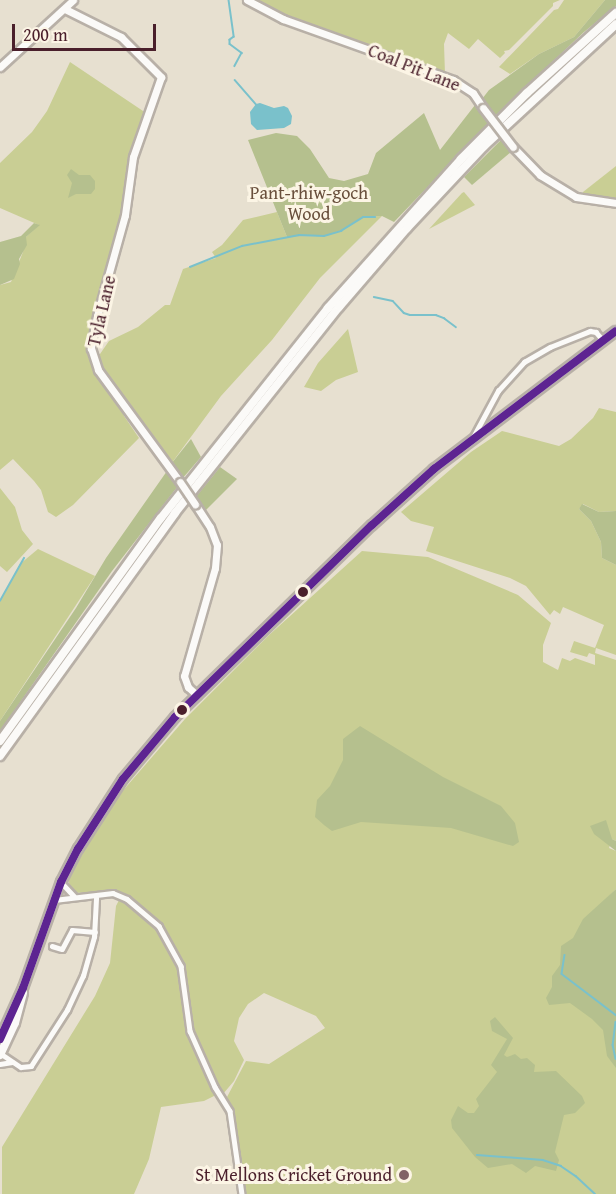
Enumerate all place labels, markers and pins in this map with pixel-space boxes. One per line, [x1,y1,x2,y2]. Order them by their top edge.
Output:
unlabelled marker [297,586,309,598]
unlabelled marker [176,704,188,716]
place label: St Mellons Cricket Ground [195,1164,392,1186]
marker: St Mellons Cricket Ground [397,1168,411,1182]

